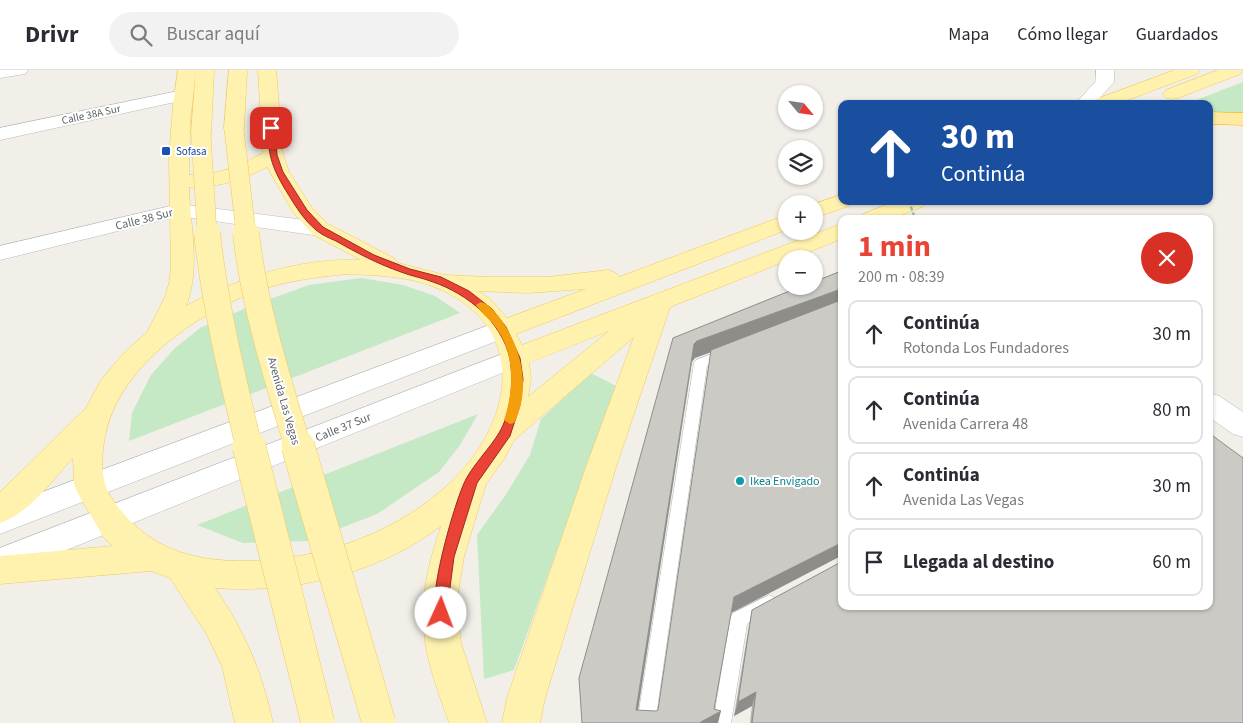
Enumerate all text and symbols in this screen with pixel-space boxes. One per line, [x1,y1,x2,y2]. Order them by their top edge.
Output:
search box [109,12,459,57]
text: Drivr [25,17,79,52]
icon: search [127,21,155,49]
text: Buscar aquí [167,21,260,48]
text: Mapa [948,22,989,47]
text: Cómo llegar [1017,22,1108,47]
text: Guardados [1136,22,1218,47]
north arrow [778,85,822,130]
map controls [778,85,823,295]
street label: Calle 38A Sur [60,101,122,128]
pin [250,107,292,149]
text: 30 m [941,112,1015,162]
icon: arrive [257,114,285,142]
icon: ahead [858,120,923,185]
button: layers [778,140,823,185]
place label: Sofasa [176,144,207,159]
marker: Sofasa [160,145,172,157]
text: Continúa [941,158,1025,190]
button: + [778,195,823,240]
street label: Calle 38 Sur [114,204,176,235]
text: 1 min [858,225,931,268]
button: close [1141,232,1193,284]
button: − [778,250,823,295]
text: 200 m · 08:39 [858,266,945,288]
text: Continúa [903,310,980,337]
icon: ahead [860,320,888,348]
text: 30 m [1153,321,1191,348]
text: Rotonda Los Fundadores [903,337,1069,359]
street label: Avenida Las Vegas [263,355,304,447]
text: Continúa [903,386,980,413]
icon: ahead [860,396,888,424]
text: 80 m [1153,397,1191,424]
street label: Calle 37 Sur [313,408,374,446]
text: Avenida Carrera 48 [903,413,1028,435]
text: Continúa [903,462,980,489]
icon: ahead [860,472,888,500]
place label: Ikea Envigado [750,473,820,490]
text: 30 m [1153,473,1191,500]
marker: Ikea Envigado [734,475,746,487]
text: Avenida Las Vegas [903,489,1024,511]
icon: arrive [860,548,888,576]
text: Llegada al destino [903,549,1054,576]
text: 60 m [1153,549,1191,576]
position arrow [414,586,466,638]

